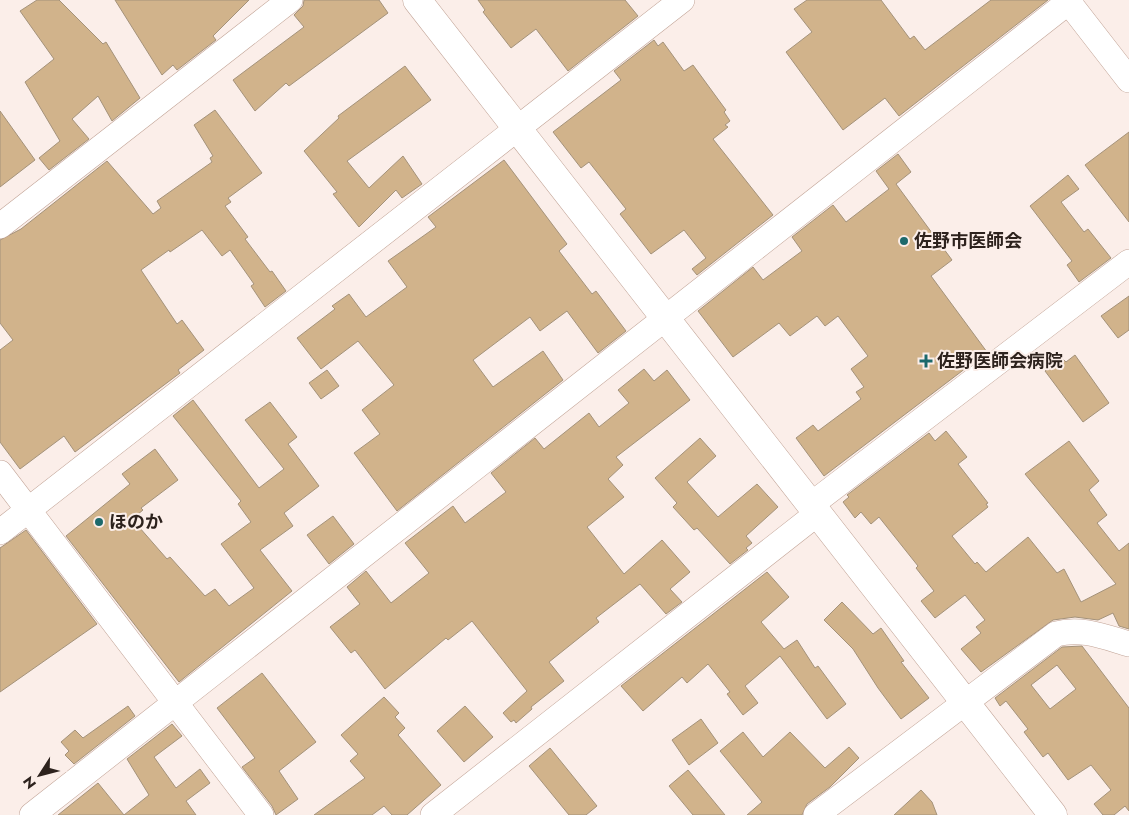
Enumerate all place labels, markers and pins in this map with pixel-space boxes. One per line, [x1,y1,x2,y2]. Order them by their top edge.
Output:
place label: 佐野市医師会 [914,228,1022,254]
marker: 佐野市医師会 [898,235,910,247]
place label: 佐野医師会病院 [937,348,1063,374]
marker: 佐野医師会病院 [919,354,933,368]
place label: ほのか [109,509,163,535]
marker: ほのか [93,516,105,528]

